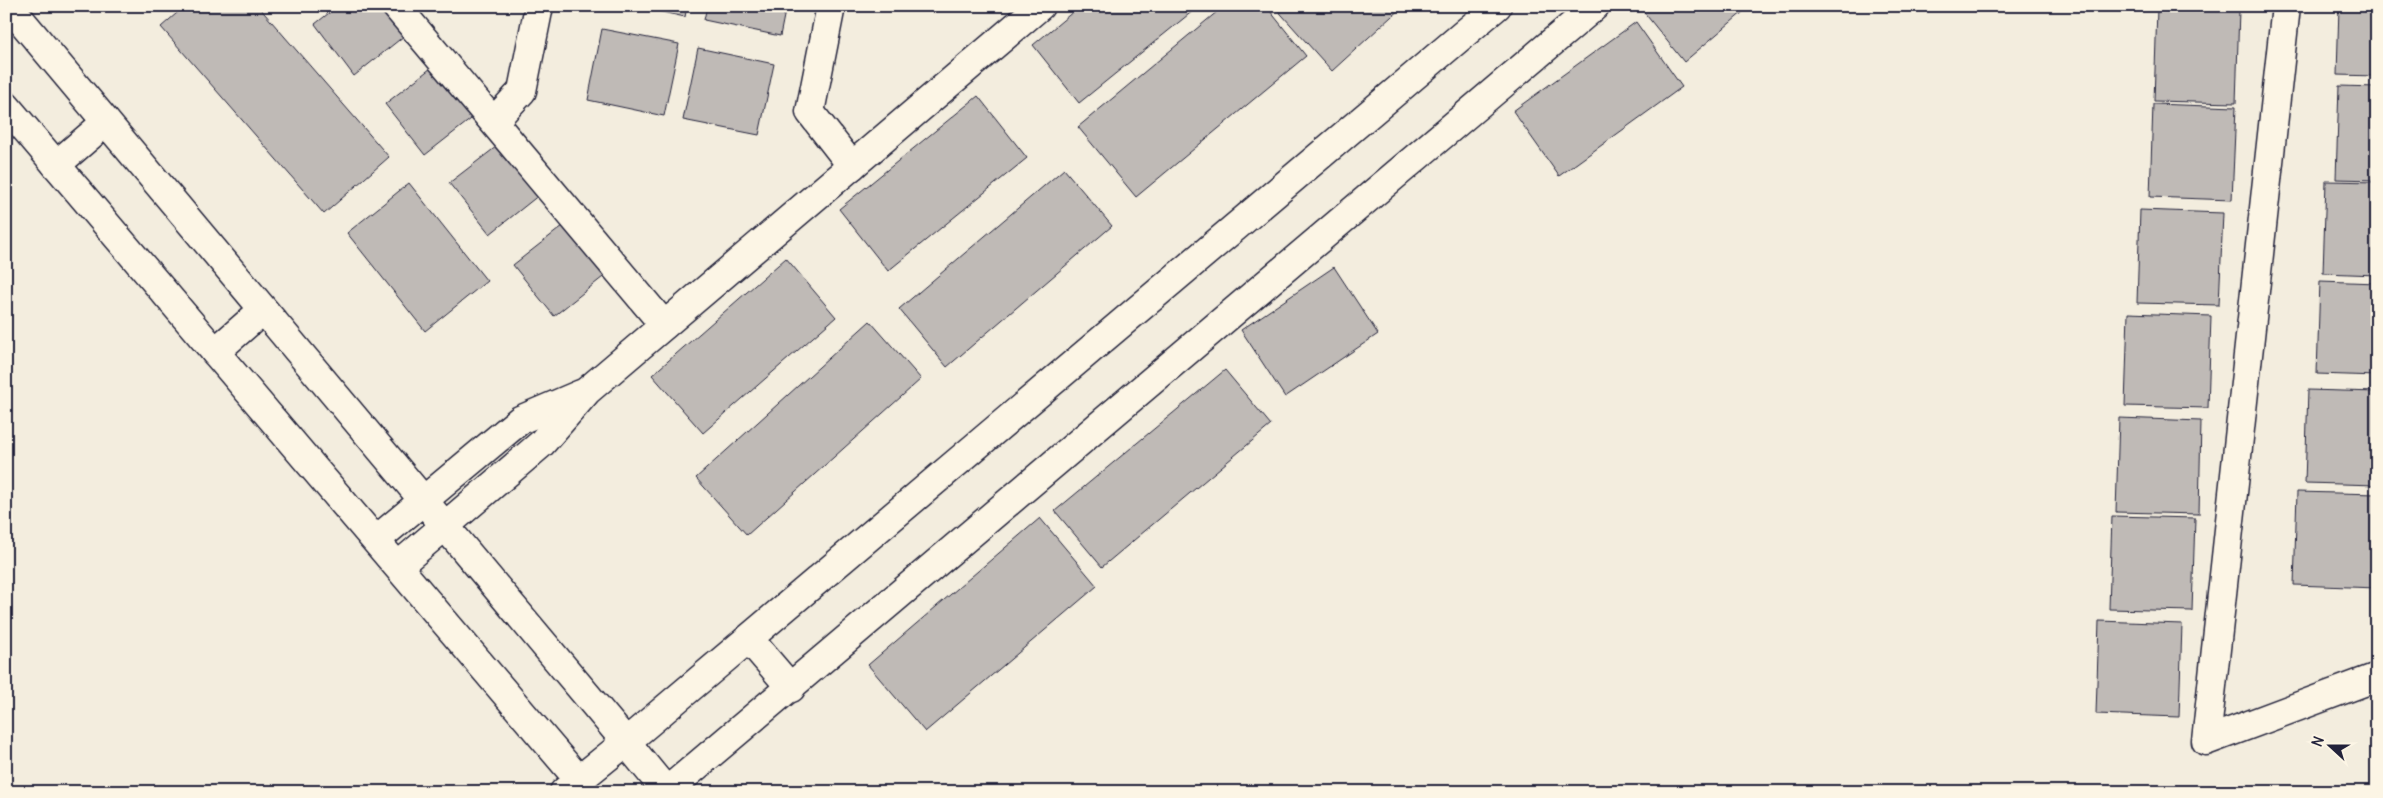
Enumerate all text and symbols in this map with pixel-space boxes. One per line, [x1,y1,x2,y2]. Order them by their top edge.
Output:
north arrow [2306,720,2356,770]
text: N [2308,734,2328,749]

